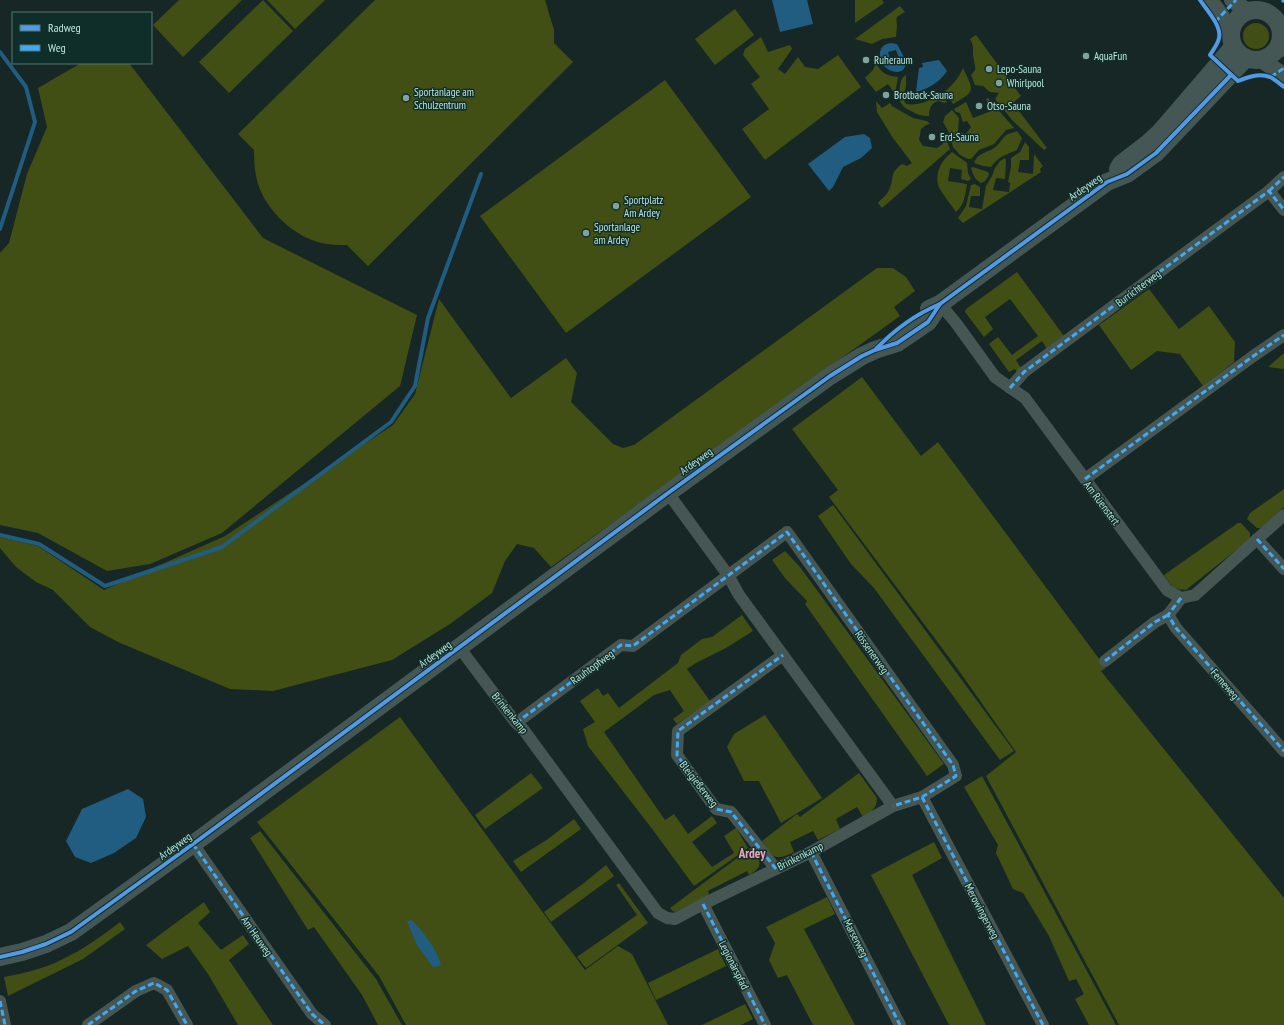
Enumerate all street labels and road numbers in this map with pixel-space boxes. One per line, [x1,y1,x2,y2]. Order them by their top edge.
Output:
street label: Ardeyweg [1066,170,1104,203]
street label: Burrichterweg [1113,266,1164,310]
street label: Ardeyweg [677,444,715,478]
street label: Am Rüenstert [1081,478,1123,528]
street label: Rössenerweg [852,628,892,677]
street label: Ardeyweg [416,637,454,671]
street label: Rauhtopfweg [568,646,617,687]
street label: Femeweg [1208,666,1242,702]
street label: Brinkenkamp [489,689,531,737]
street label: Bleigießerweg [677,758,722,810]
street label: Ardeyweg [156,829,194,863]
street label: Brinkenkamp [775,838,825,873]
street label: Merowingerweg [962,881,1003,941]
street label: Am Heuweg [238,913,276,959]
street label: Marserweg [840,916,872,960]
street label: Legionärspfad [716,938,752,992]

